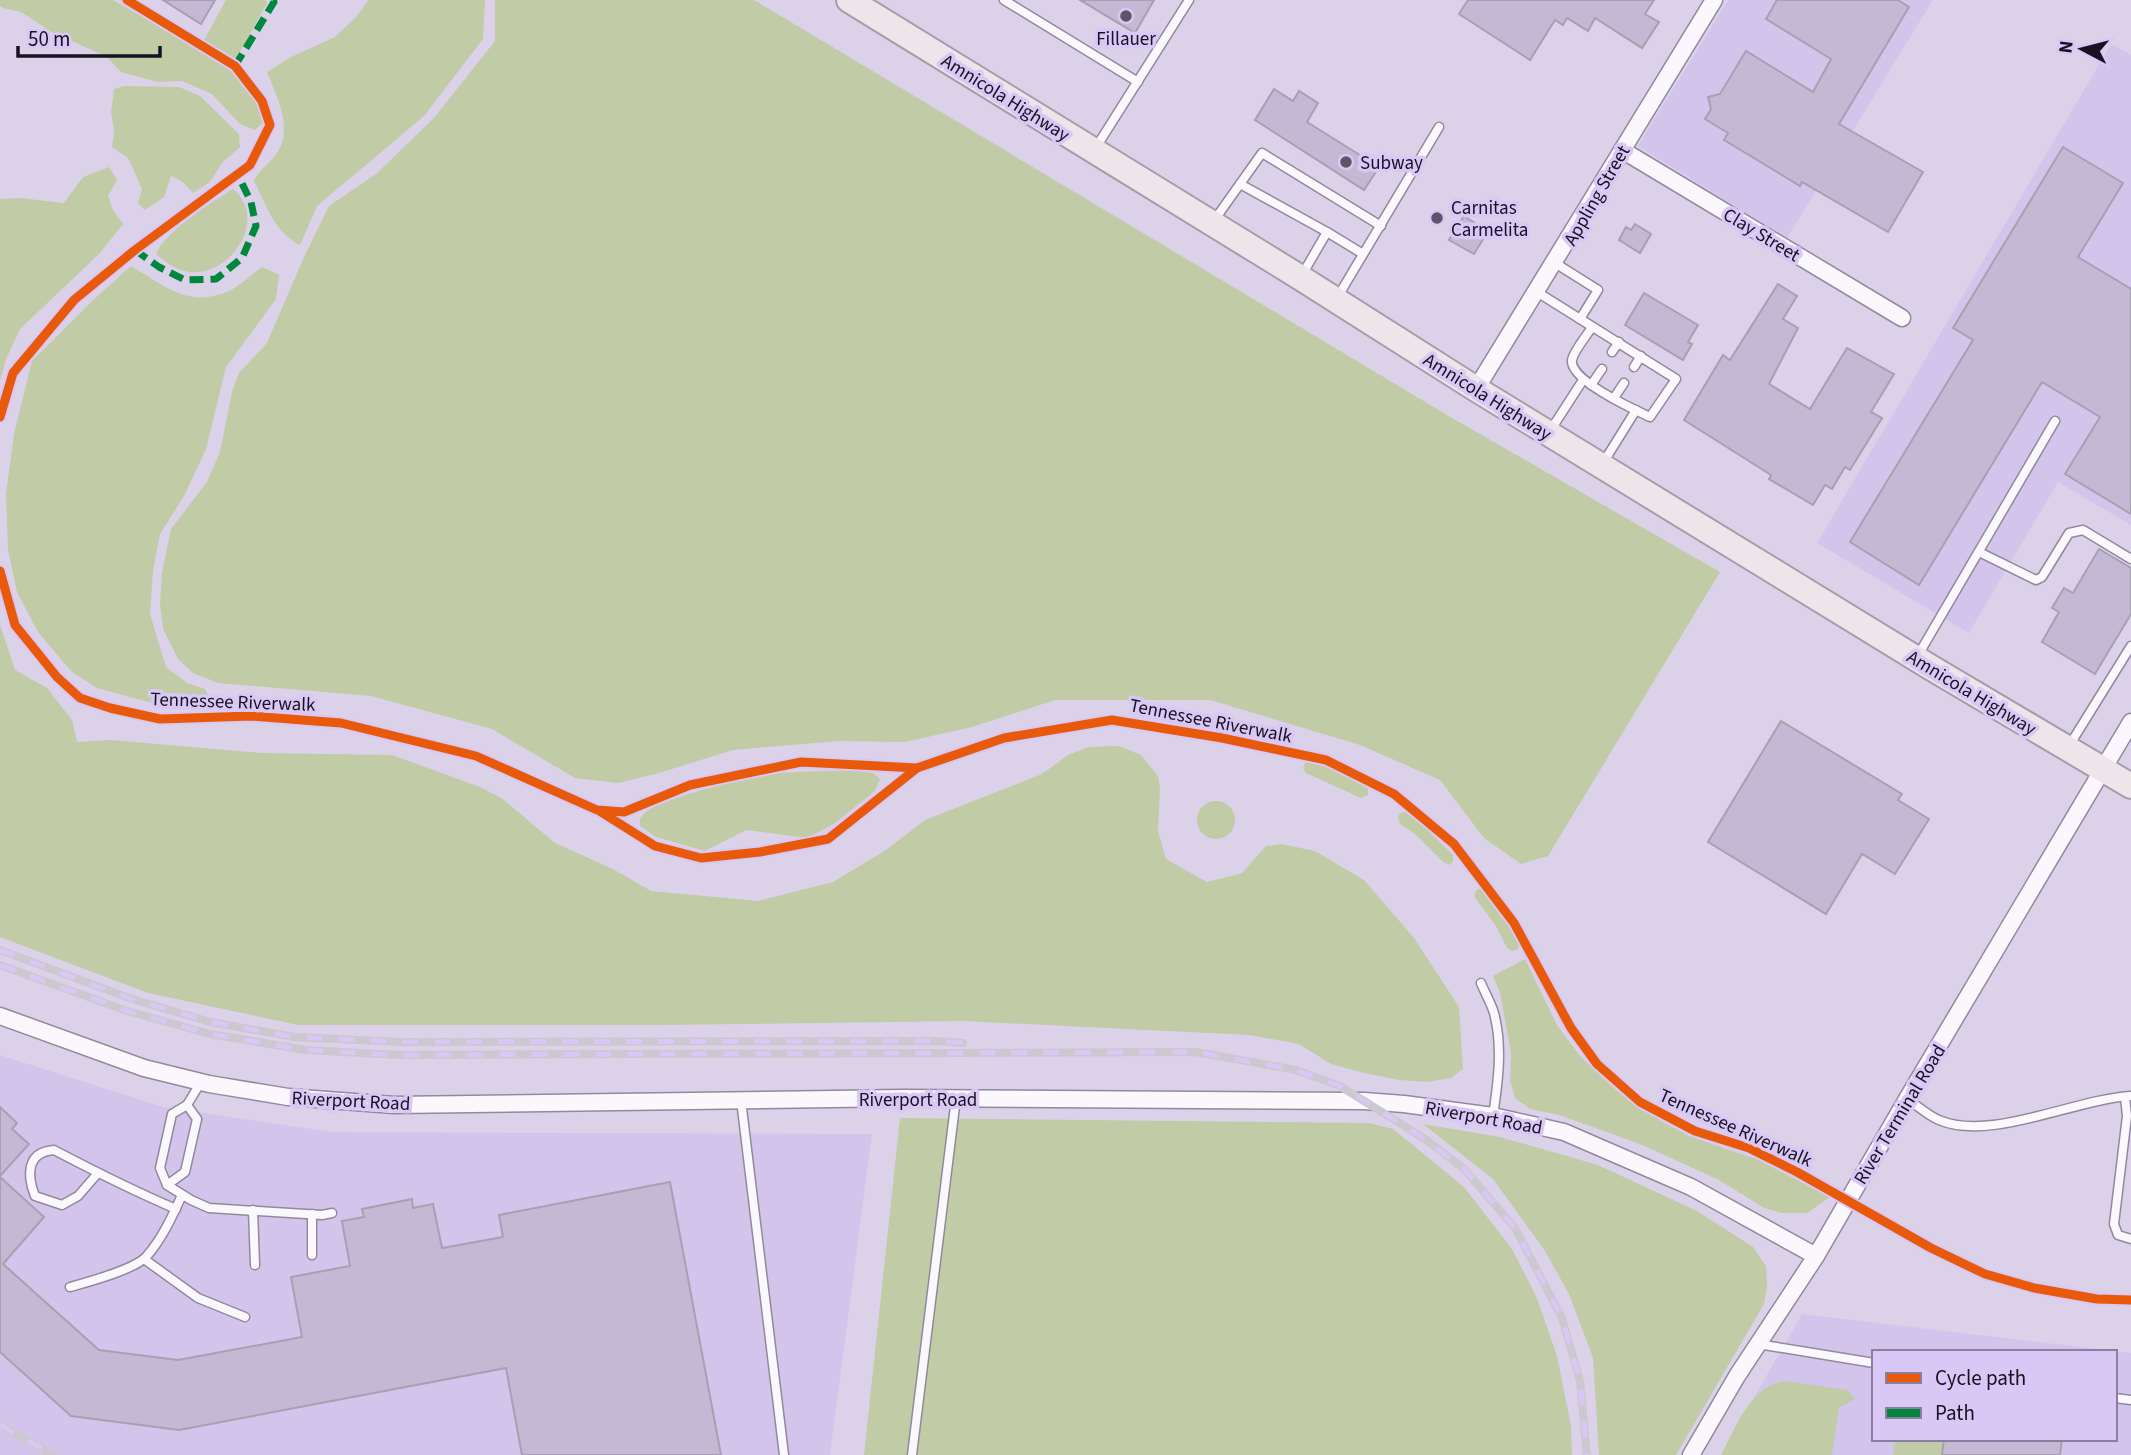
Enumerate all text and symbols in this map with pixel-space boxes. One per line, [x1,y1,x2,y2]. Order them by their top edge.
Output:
marker: Fillauer [1118,8,1134,24]
scale bar [18,14,159,58]
north arrow [2047,14,2117,84]
text: 50 m [28,24,70,54]
place label: Fillauer [1096,26,1156,53]
text: N [2052,39,2081,55]
street label: Amnicola Highway [936,48,1075,149]
street label: Appling Street [1558,140,1637,251]
place label: Subway [1360,150,1423,177]
marker: Subway [1338,154,1354,170]
place label: Carnitas Carmelita [1451,195,1528,244]
street label: Clay Street [1718,202,1805,269]
marker: Carnitas Carmelita [1429,210,1445,226]
street label: Amnicola Highway [1418,347,1557,448]
street label: Amnicola Highway [1901,644,2041,743]
street label: Tennessee Riverwalk [150,686,317,719]
street label: Tennessee Riverwalk [1127,692,1295,751]
street label: River Terminal Road [1848,1040,1953,1190]
street label: Tennessee Riverwalk [1654,1082,1817,1175]
street label: Riverport Road [291,1085,411,1118]
street label: Riverport Road [859,1087,977,1114]
street label: Riverport Road [1423,1095,1545,1142]
legend [1872,1350,2117,1441]
text: Cycle path [1935,1363,2026,1393]
text: Path [1935,1398,1975,1428]

